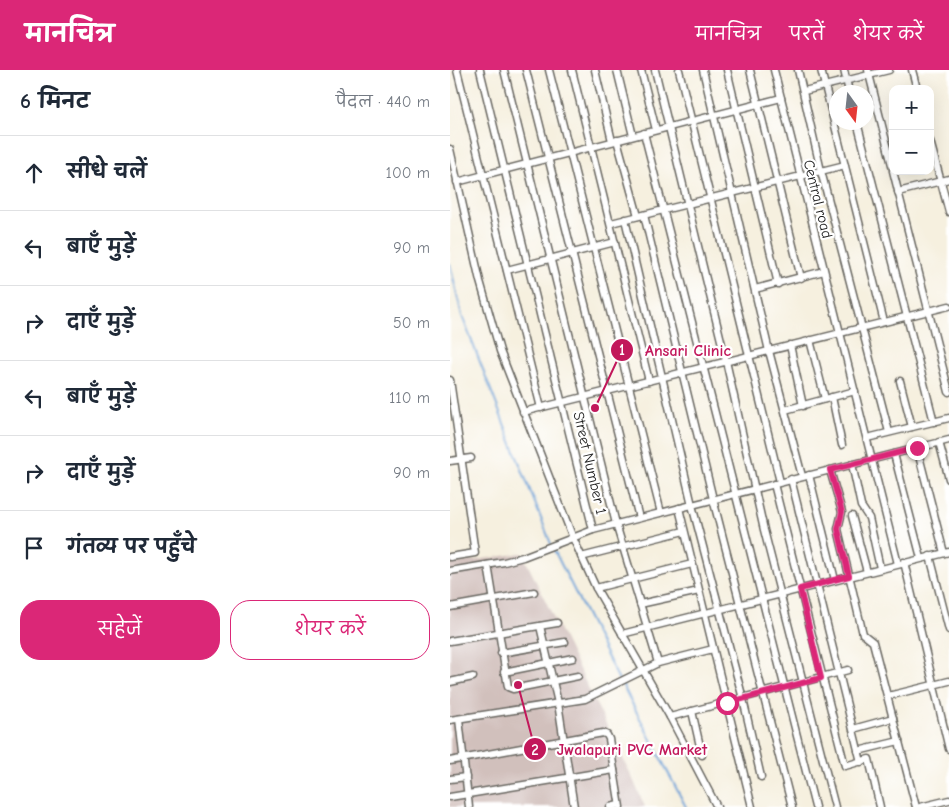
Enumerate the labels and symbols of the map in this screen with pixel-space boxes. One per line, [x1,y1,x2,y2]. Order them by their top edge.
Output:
north arrow [829,85,874,130]
street label: Central road [800,158,836,240]
callout: Ansari Clinic [610,334,741,365]
text: 1 [619,341,625,359]
text: Ansari Clinic [645,342,731,360]
street label: Street Number 1 [569,410,611,516]
route end [906,437,929,460]
route start [716,692,739,715]
callout: Jwalapuri PVC Market [522,734,717,765]
text: 2 [531,741,539,759]
text: Jwalapuri PVC Market [557,741,708,759]

